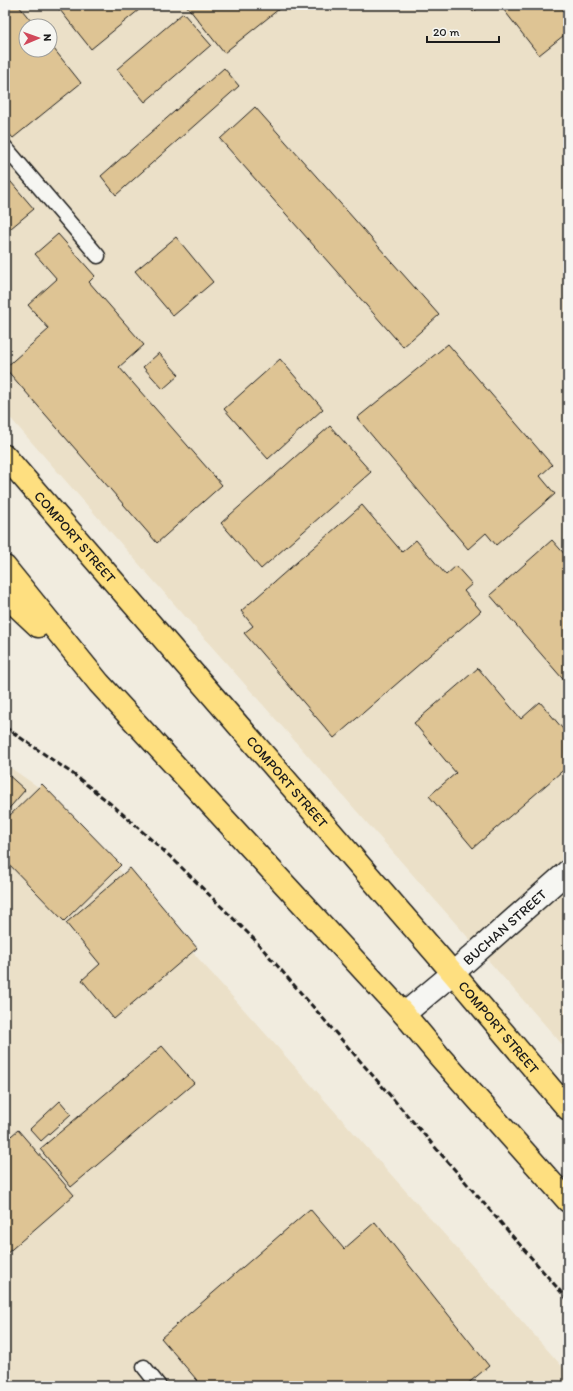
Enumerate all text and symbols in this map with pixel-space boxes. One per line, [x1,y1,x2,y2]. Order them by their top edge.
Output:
north arrow [18,18,58,58]
scale bar [427,18,499,44]
text: 20 m [433,25,460,39]
text: N [41,34,54,42]
street label: COMPORT STREET [31,487,120,586]
street label: COMPORT STREET [243,732,332,831]
street label: BUCHAN STREET [459,885,550,969]
street label: COMPORT STREET [455,977,543,1077]

